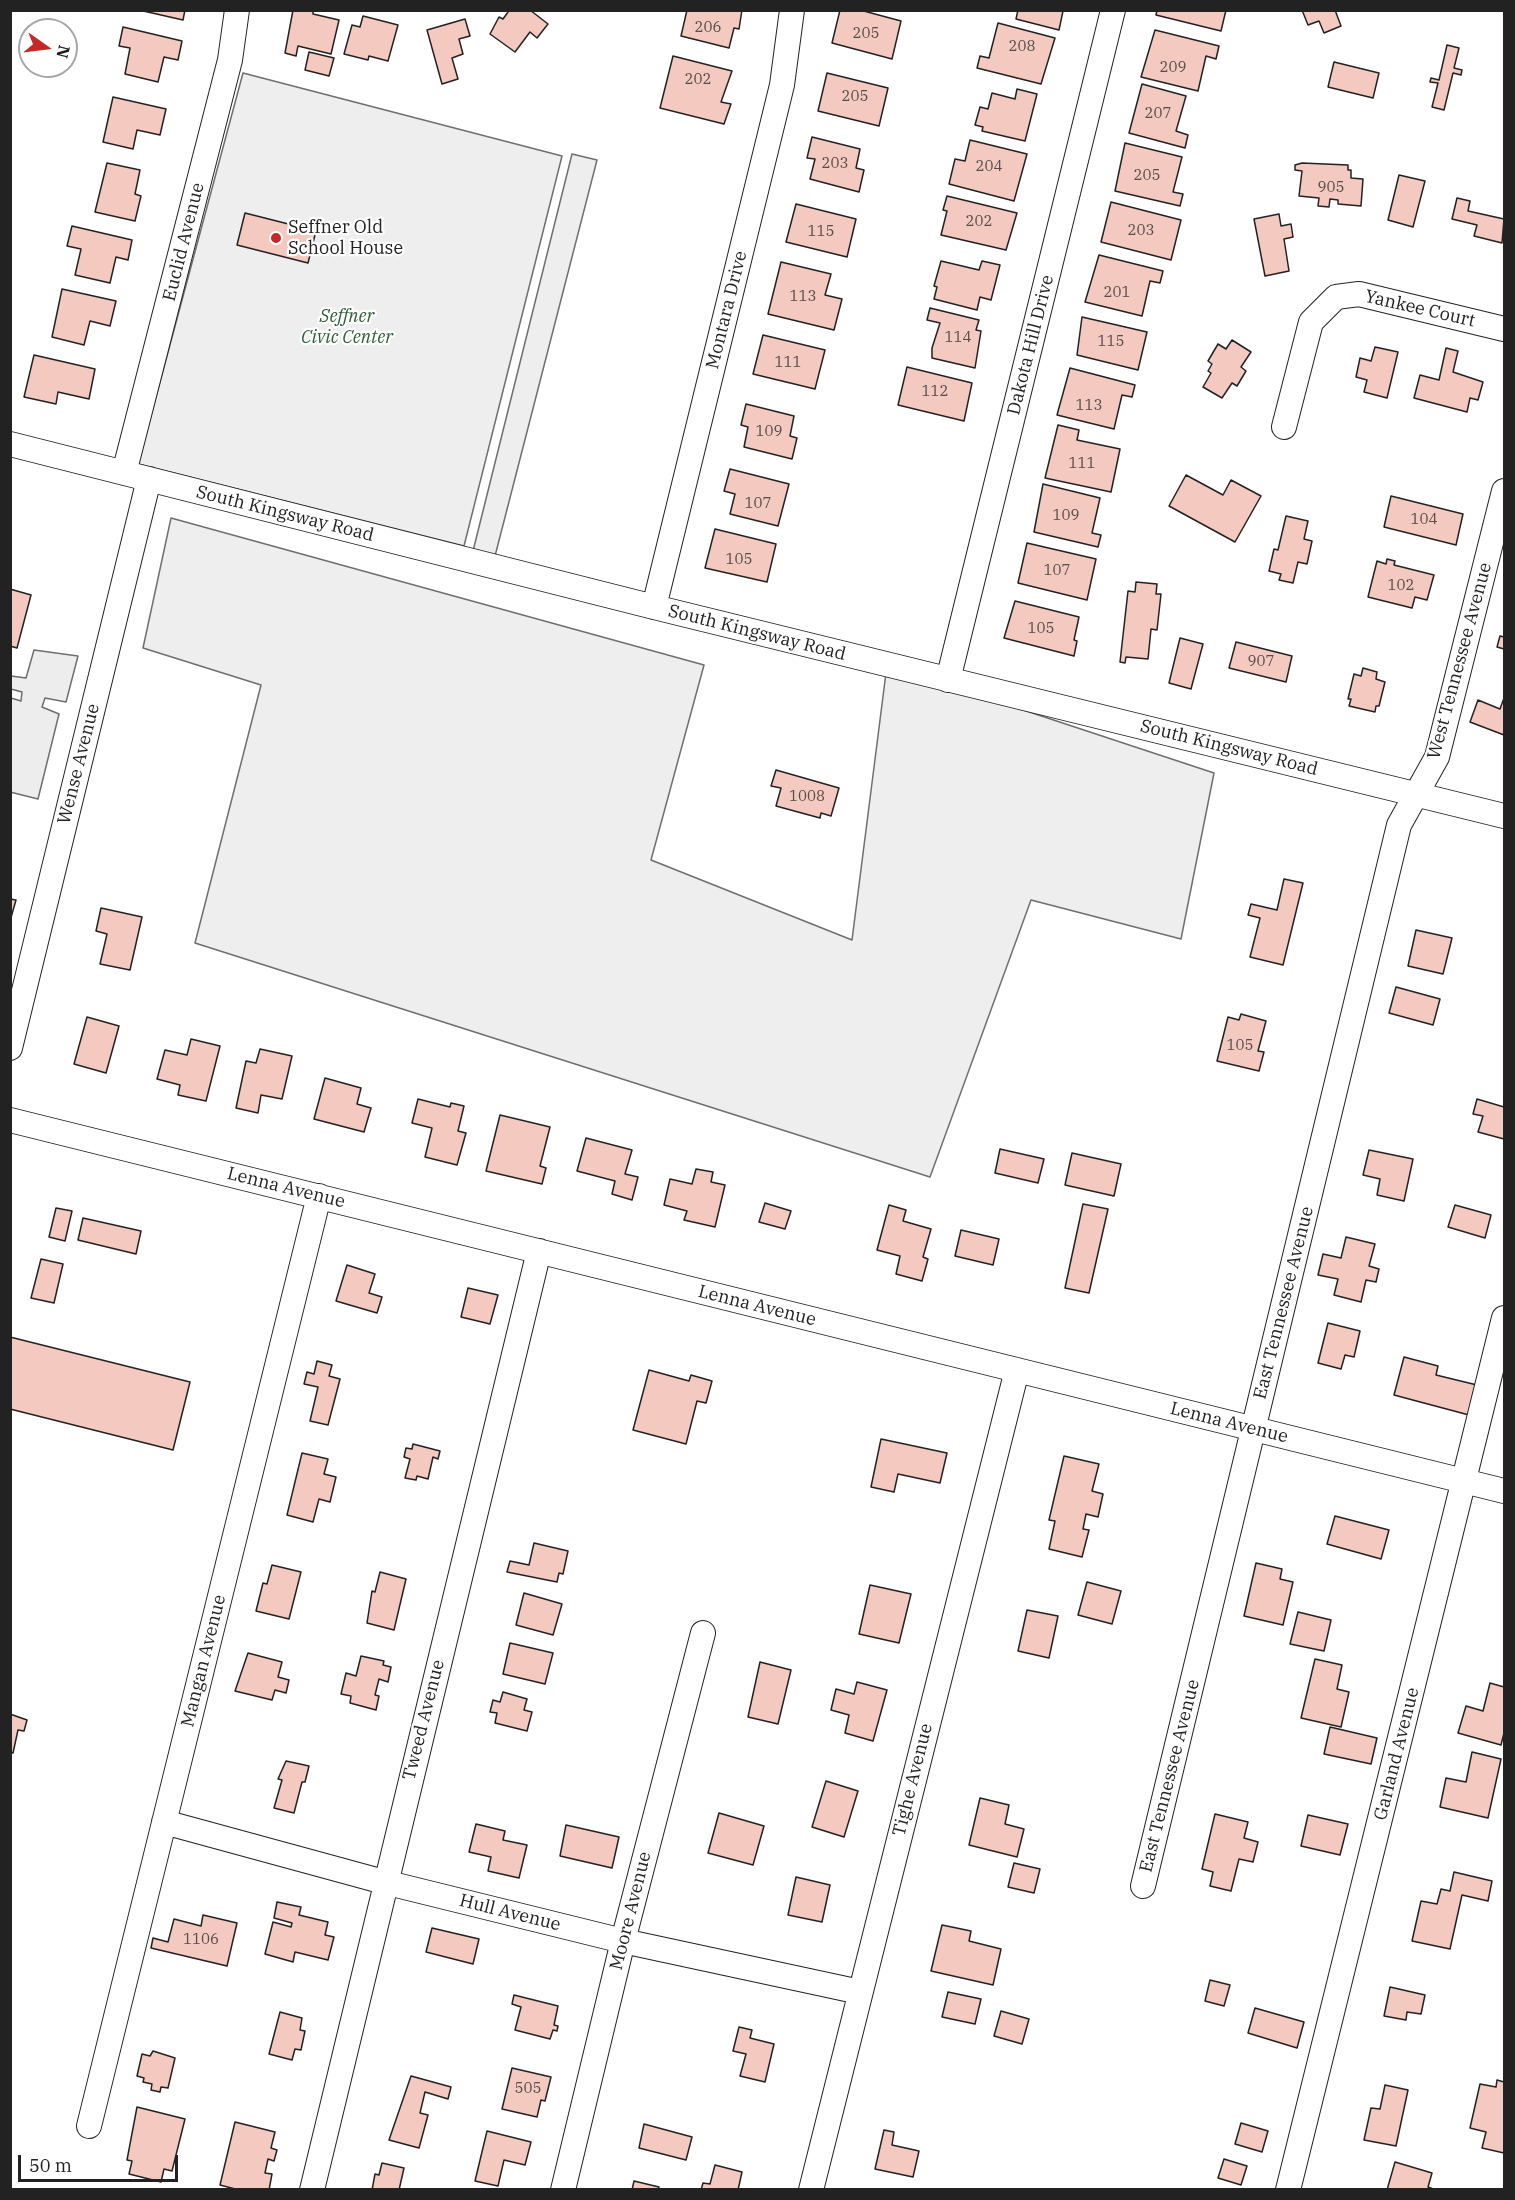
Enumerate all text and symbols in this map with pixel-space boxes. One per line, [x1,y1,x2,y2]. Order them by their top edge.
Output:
north arrow [18,18,78,78]
house number: 206 [695,19,721,37]
house number: 205 [853,25,879,43]
house number: 208 [1009,38,1035,56]
text: N [52,43,75,60]
house number: 209 [1160,59,1186,77]
house number: 202 [685,71,711,89]
house number: 205 [842,88,868,106]
house number: 207 [1145,105,1171,123]
house number: 203 [822,155,848,173]
house number: 204 [976,158,1002,176]
house number: 205 [1134,167,1160,185]
house number: 905 [1318,179,1344,197]
street label: Euclid Avenue [159,180,209,304]
house number: 202 [966,213,992,231]
place label: Seffner Old School House [288,217,403,260]
house number: 203 [1128,222,1154,240]
house number: 115 [808,223,834,241]
marker: Seffner Old School House [269,231,283,245]
street label: Montara Drive [702,249,752,371]
street label: Dakota Hill Drive [1003,273,1059,417]
house number: 201 [1104,284,1130,302]
street label: Yankee Court [1363,286,1477,332]
house number: 113 [790,288,816,306]
park label: Seffner Civic Center [301,306,393,348]
house number: 114 [945,329,971,347]
house number: 115 [1098,333,1124,351]
house number: 111 [775,354,801,372]
house number: 112 [922,383,948,401]
house number: 113 [1076,397,1102,415]
house number: 109 [756,423,782,441]
house number: 111 [1069,455,1095,473]
street label: South Kingsway Road [194,481,376,547]
house number: 107 [745,495,771,513]
house number: 109 [1053,507,1079,525]
house number: 104 [1411,511,1437,529]
house number: 105 [726,551,752,569]
street label: West Tennessee Avenue [1423,560,1497,762]
house number: 107 [1044,562,1070,580]
house number: 102 [1388,577,1414,595]
street label: South Kingsway Road [666,600,848,666]
house number: 105 [1028,620,1054,638]
house number: 907 [1248,653,1274,671]
street label: Wense Avenue [54,701,104,827]
street label: South Kingsway Road [1138,715,1320,781]
house number: 1008 [789,788,825,806]
house number: 105 [1227,1037,1253,1055]
street label: Lenna Avenue [225,1163,347,1213]
street label: East Tennessee Avenue [1250,1204,1318,1402]
street label: Lenna Avenue [696,1281,818,1331]
street label: Lenna Avenue [1168,1398,1290,1448]
street label: Mangan Avenue [177,1593,231,1729]
street label: Tweed Avenue [399,1657,449,1783]
street label: East Tennessee Avenue [1136,1677,1204,1875]
street label: Garland Avenue [1370,1685,1424,1823]
street label: Tighe Avenue [889,1721,937,1839]
street label: Moore Avenue [606,1850,656,1972]
street label: Hull Avenue [457,1890,563,1936]
house number: 1106 [183,1931,219,1949]
house number: 505 [515,2080,541,2098]
scale bar [21,2143,182,2181]
text: 50 m [29,2154,72,2177]

